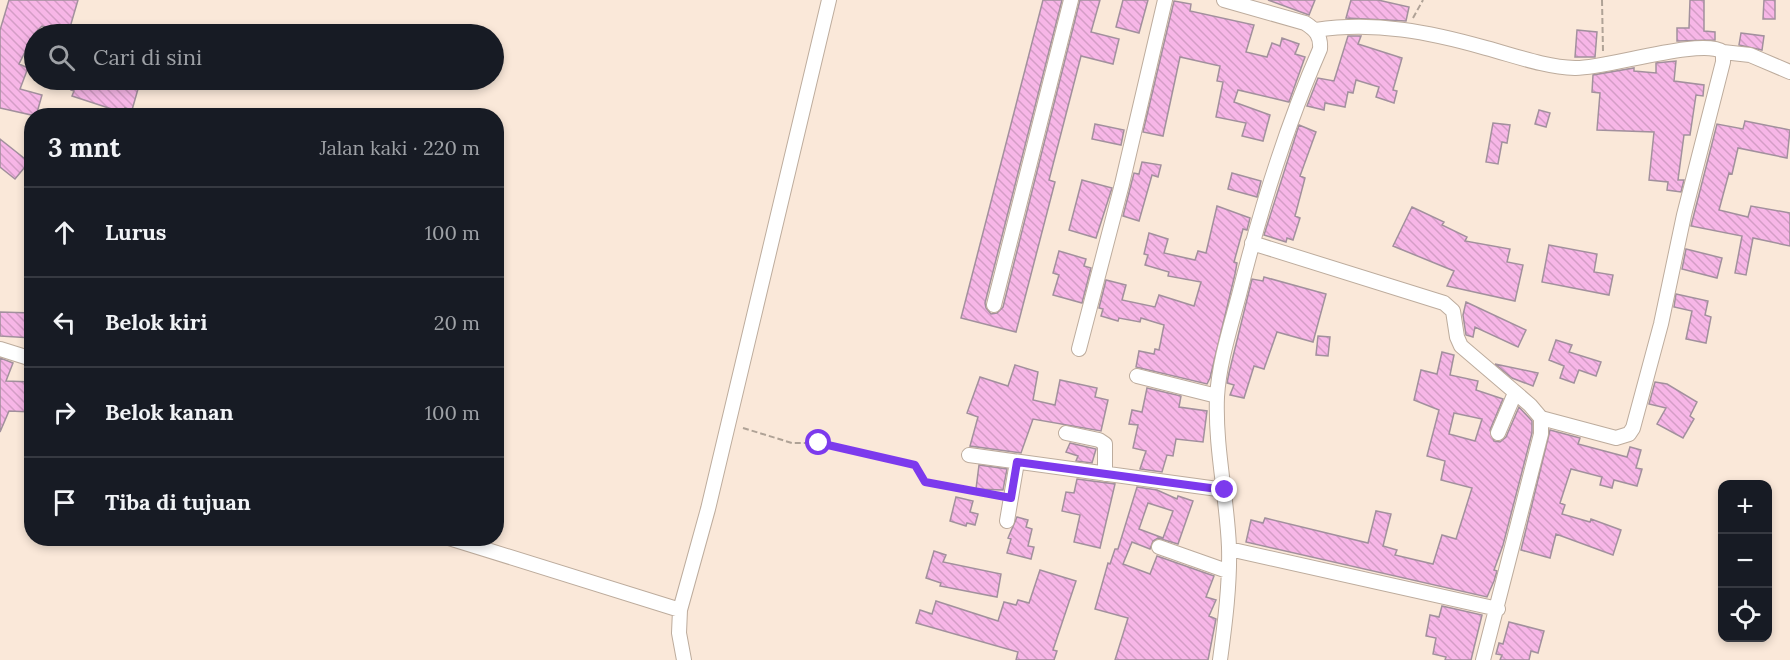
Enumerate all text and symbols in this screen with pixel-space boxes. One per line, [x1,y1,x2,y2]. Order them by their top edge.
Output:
search box [24,24,504,90]
icon: search [45,41,78,74]
text: Cari di sini [93,43,202,71]
text: 3 mnt [48,131,121,164]
text: Jalan kaki · 220 m [319,135,480,160]
icon: ahead [48,216,81,249]
text: Lurus [105,218,167,246]
text: 100 m [425,220,480,245]
icon: left [48,306,81,339]
text: Belok kiri [105,308,207,336]
text: 20 m [434,310,480,335]
icon: right [48,396,81,429]
text: Belok kanan [105,398,234,426]
text: 100 m [425,400,480,425]
route start [805,429,831,455]
route end [1211,476,1237,502]
map controls [1718,480,1772,642]
button: + [1718,480,1772,534]
icon: arrive [48,486,81,519]
text: Tiba di tujuan [105,488,251,516]
button: − [1718,534,1772,588]
button: locate [1718,588,1772,642]

